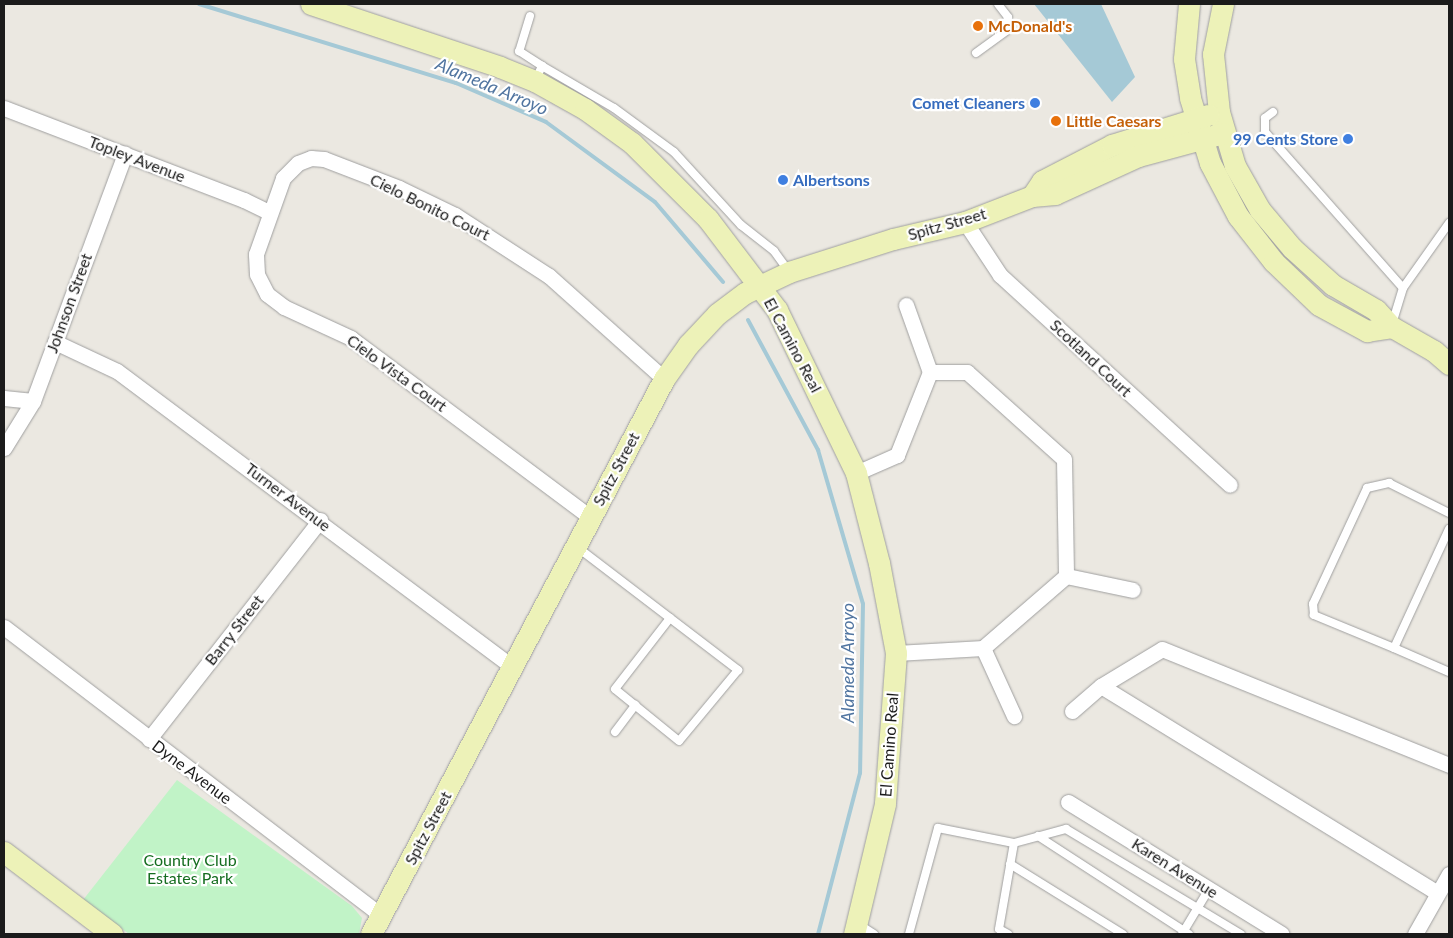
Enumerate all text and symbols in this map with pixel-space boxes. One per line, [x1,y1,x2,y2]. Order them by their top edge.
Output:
place label: McDonald's [988,16,1072,36]
marker: McDonald's [972,20,984,32]
water label: Alameda Arroyo [432,53,552,119]
place label: Comet Cleaners [912,93,1025,113]
marker: Comet Cleaners [1029,97,1041,109]
place label: Little Caesars [1066,111,1161,131]
marker: Little Caesars [1050,115,1062,127]
place label: 99 Cents Store [1233,129,1338,149]
street label: Topley Avenue [86,132,188,186]
marker: 99 Cents Store [1342,133,1354,145]
street label: Cielo Bonito Court [367,170,493,244]
place label: Albertsons [793,170,870,190]
marker: Albertsons [777,174,789,186]
street label: Spitz Street [906,204,988,244]
street label: Johnson Street [42,251,96,355]
street label: El Camino Real [760,294,826,396]
street label: Scotland Court [1046,315,1136,401]
street label: Cielo Vista Court [343,330,451,416]
street label: Spitz Street [589,429,643,509]
street label: Turner Avenue [241,458,335,536]
street label: Barry Street [200,591,268,669]
water label: Alameda Arroyo [836,603,858,723]
street label: El Camino Real [876,692,902,798]
street label: Dyne Avenue [148,736,236,808]
street label: Spitz Street [401,788,455,868]
street label: Karen Avenue [1128,834,1222,902]
park label: Country Club Estates Park [143,850,237,888]

